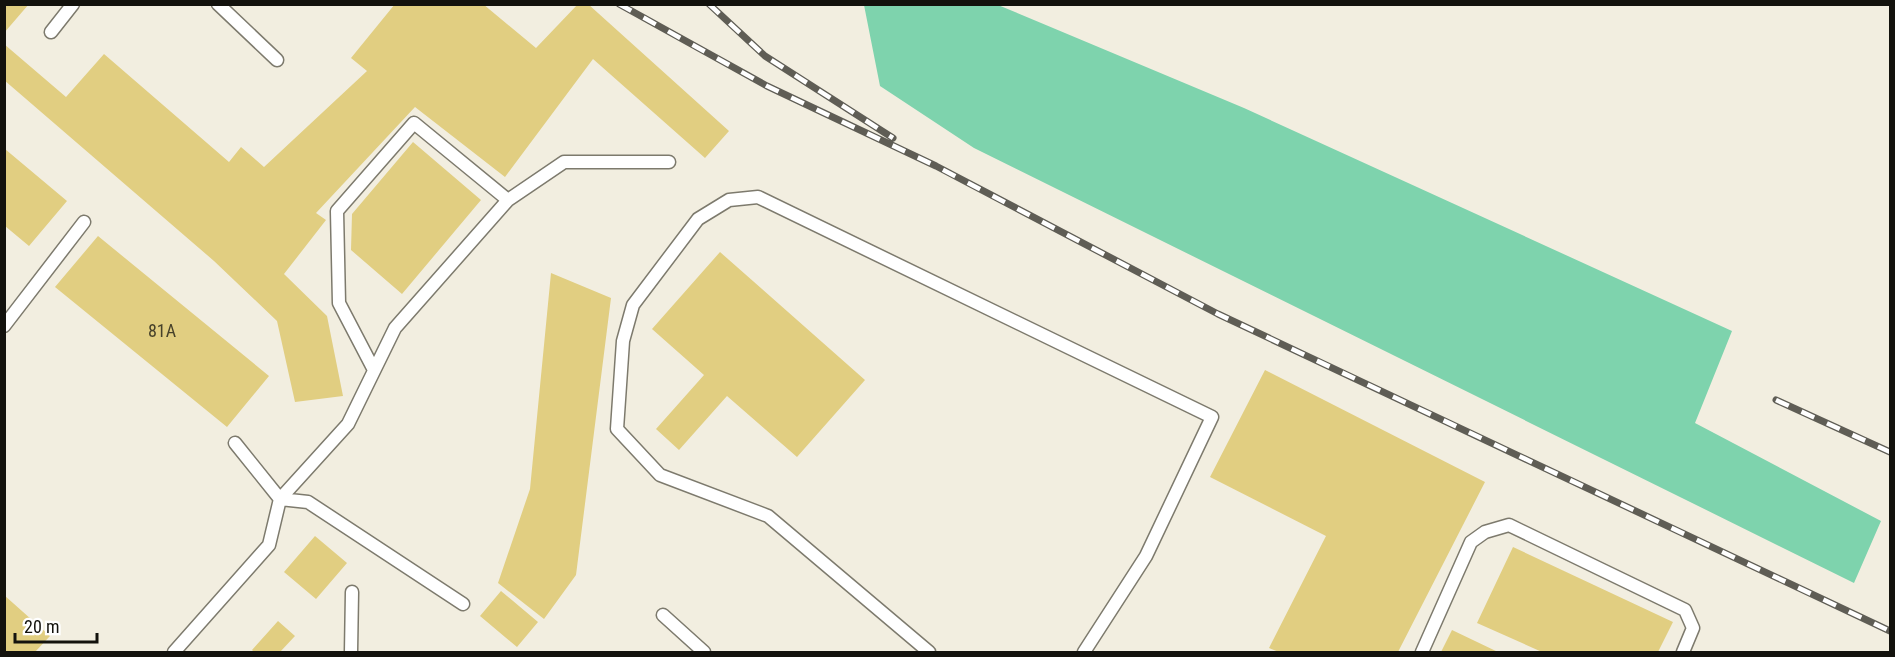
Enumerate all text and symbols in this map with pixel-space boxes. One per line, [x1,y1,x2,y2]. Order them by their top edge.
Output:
house number: 81А [148,320,177,341]
scale bar [15,606,98,644]
text: 20 m [24,616,59,637]

